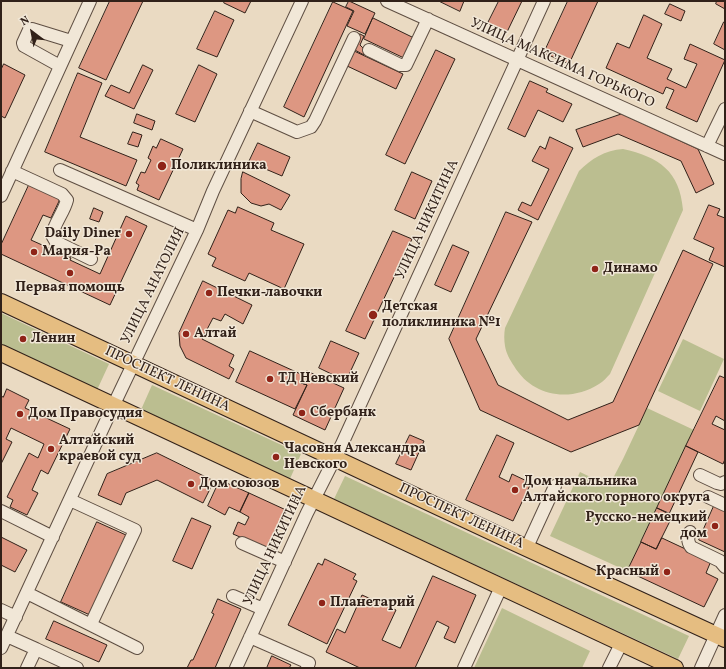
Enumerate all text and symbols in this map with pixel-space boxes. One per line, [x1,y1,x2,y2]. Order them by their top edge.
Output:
north arrow [12,12,52,52]
text: N [18,13,33,30]
street label: УЛИЦА МАКСИМА ГОРЬКОГО [467,16,657,112]
street label: УЛИЦА НИКИТИНА [393,157,463,283]
place label: Поликлиника [171,158,267,174]
marker: Поликлиника [156,160,168,172]
street label: УЛИЦА АНАТОЛИЯ [119,225,189,347]
place label: Daily Diner [45,226,121,242]
marker: Daily Diner [124,229,134,239]
place label: Мария-Ра [42,244,111,260]
marker: Мария-Ра [29,247,39,257]
place label: Динамо [603,261,658,277]
marker: Динамо [590,264,600,274]
marker: Первая помощь [65,268,75,278]
place label: Первая помощь [15,280,125,296]
place label: Печки-лавочки [217,285,322,301]
marker: Печки-лавочки [204,288,214,298]
place label: Детская поликлиника №1 [382,299,501,332]
marker: Детская поликлиника №1 [367,309,379,321]
place label: Алтай [194,326,236,342]
marker: Алтай [181,329,191,339]
place label: Ленин [31,331,75,347]
marker: Ленин [18,334,28,344]
street label: ПРОСПЕКТ ЛЕНИНА [102,344,232,416]
place label: ТД Невский [278,371,359,387]
marker: ТД Невский [265,374,275,384]
place label: Сбербанк [310,405,376,421]
place label: Дом Правосудия [28,406,142,422]
marker: Сбербанк [297,408,307,418]
marker: Дом Правосудия [15,409,25,419]
place label: Алтайский краевой суд [59,433,141,466]
place label: Часовня Александра Невского [284,441,426,474]
marker: Алтайский краевой суд [46,444,56,454]
marker: Часовня Александра Невского [271,452,281,462]
place label: Дом начальника Алтайского горного округа [523,474,710,506]
place label: Дом союзов [199,476,280,492]
marker: Дом союзов [186,479,196,489]
street label: ПРОСПЕКТ ЛЕНИНА [396,481,526,553]
street label: УЛИЦА НИКИТИНА [241,483,311,609]
marker: Дом начальника Алтайского горного округа [510,485,520,495]
place label: Русско-немецкий дом [585,510,707,542]
marker: Русско-немецкий дом [710,521,720,531]
place label: Красный [596,564,659,580]
marker: Красный [662,567,672,577]
place label: Планетарий [330,595,415,611]
marker: Планетарий [317,598,327,608]

